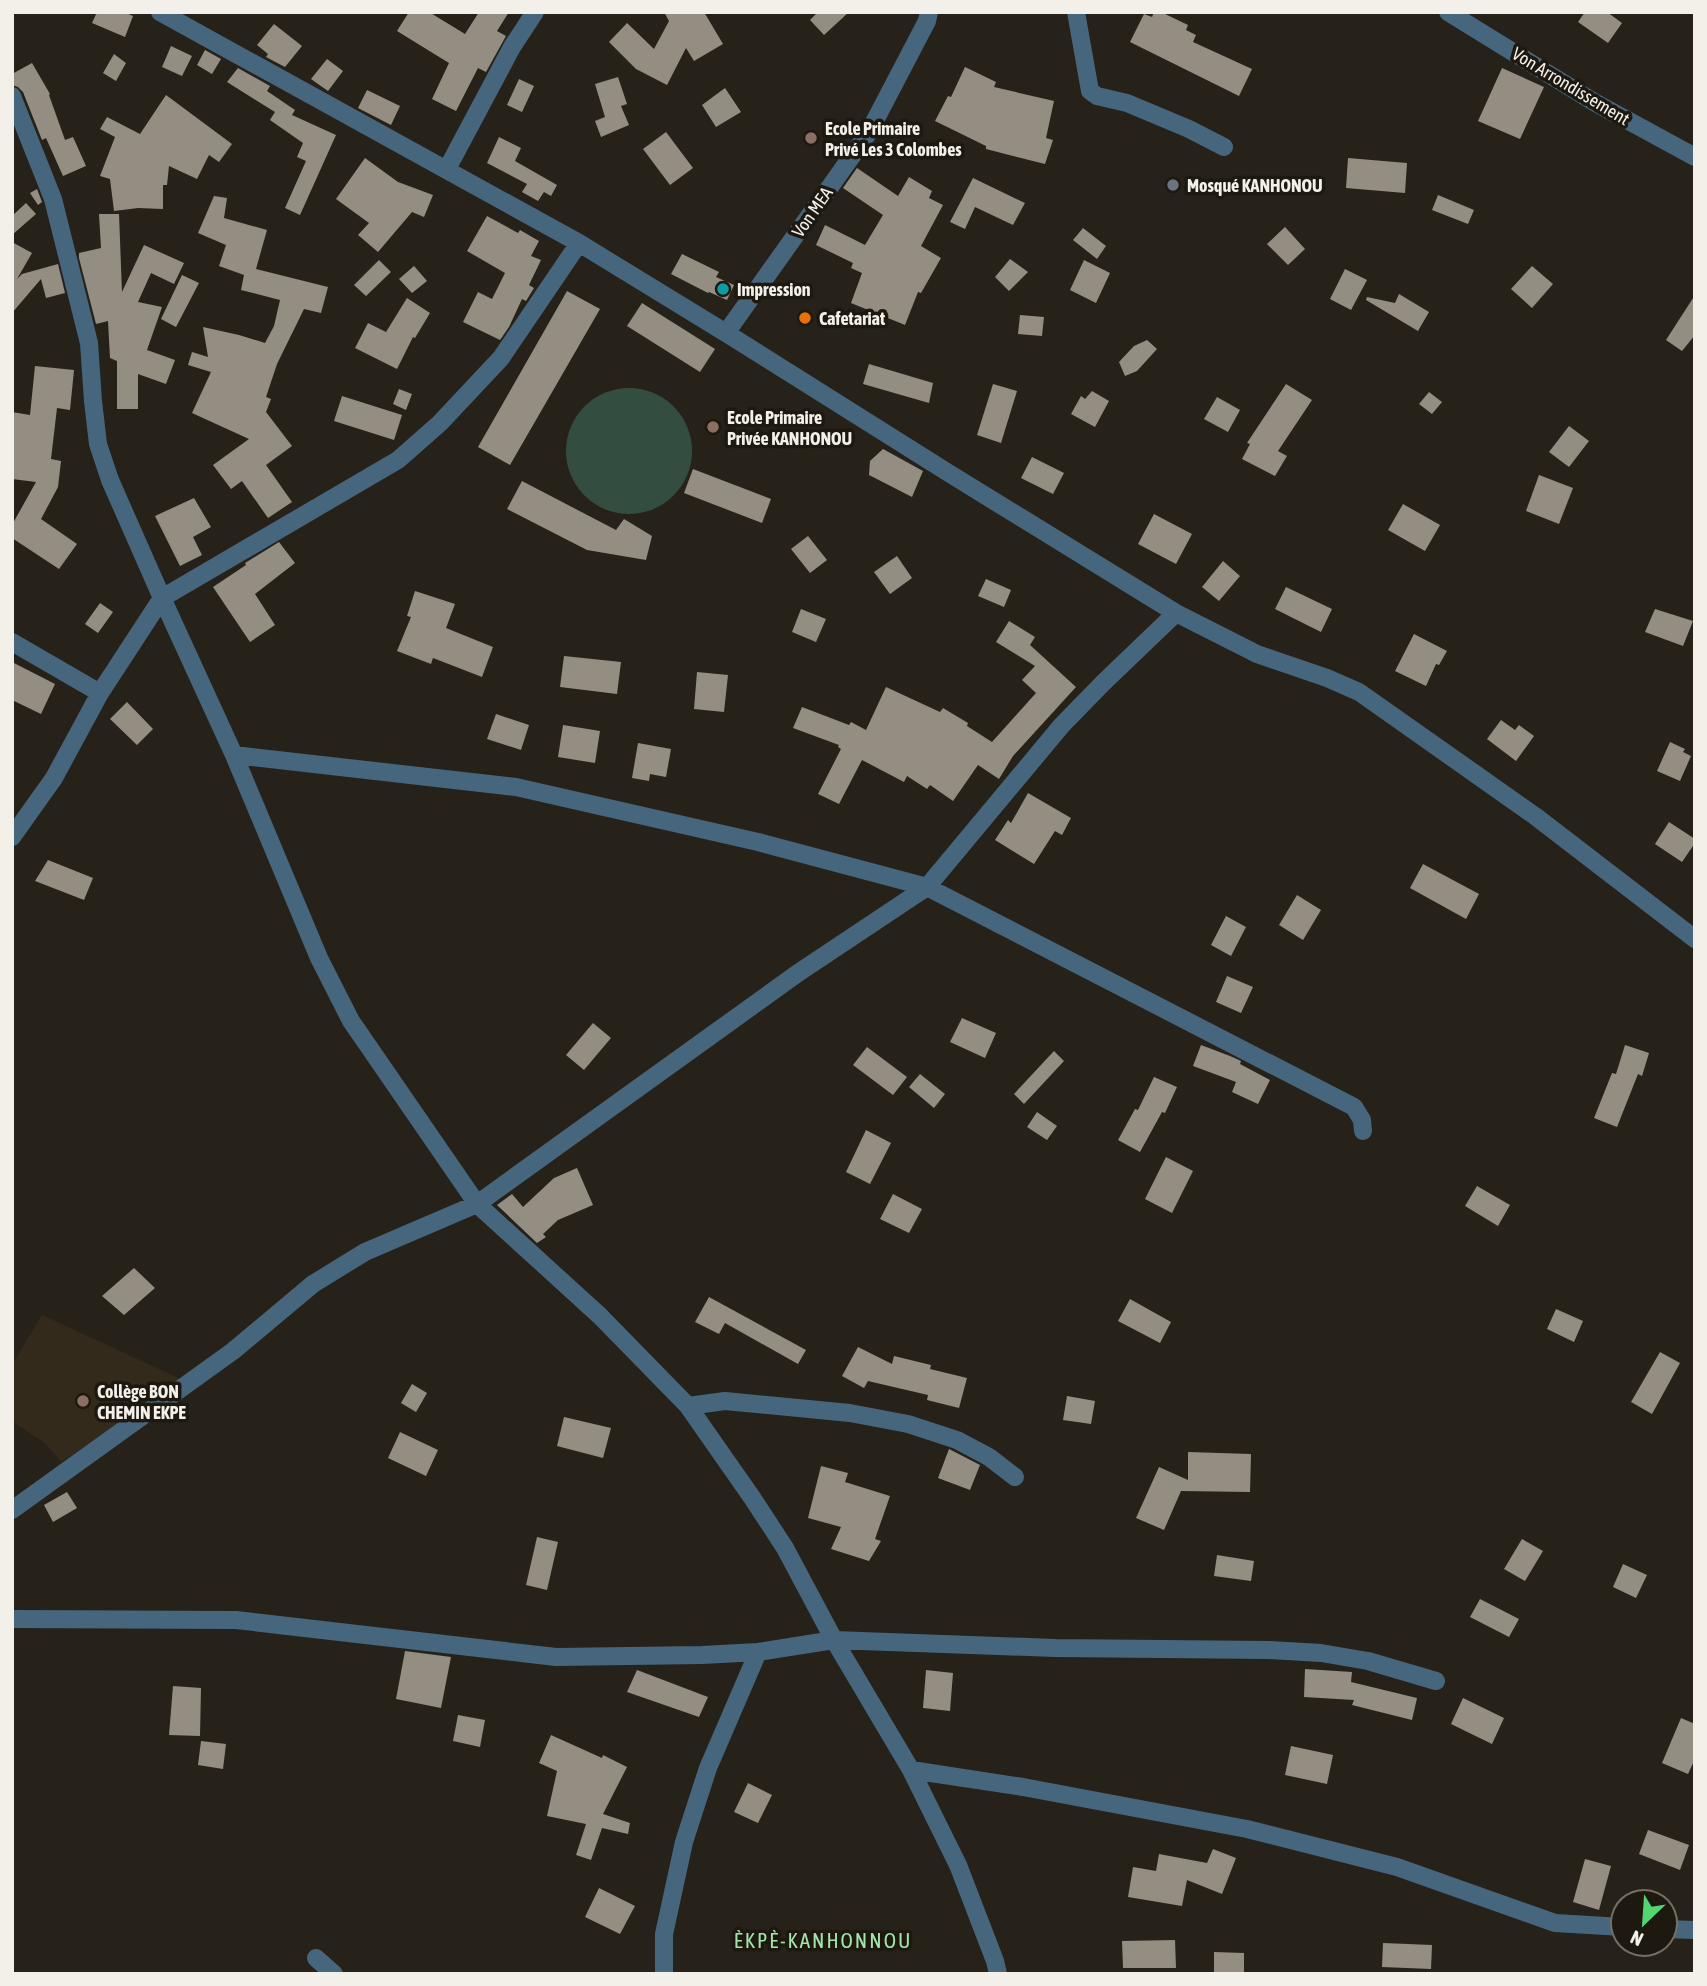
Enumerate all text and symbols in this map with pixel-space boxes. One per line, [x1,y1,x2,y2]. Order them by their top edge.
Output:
street label: Von Arrondissement [1509,43,1633,129]
place label: Ecole Primaire Privé Les 3 Colombes [825,118,962,160]
marker: Ecole Primaire Privé Les 3 Colombes [803,130,819,146]
place label: Mosqué KANHONOU [1187,175,1323,196]
marker: Mosqué KANHONOU [1165,177,1181,193]
street label: Von MEA [787,183,837,241]
place label: Impression [737,279,811,300]
marker: Impression [715,281,731,297]
place label: Cafetariat [819,308,886,329]
marker: Cafetariat [797,310,813,326]
place label: Ecole Primaire Privée KANHONOU [727,407,852,449]
marker: Ecole Primaire Privée KANHONOU [705,419,721,435]
place label: Collège BON CHEMIN EKPE [97,1381,186,1423]
marker: Collège BON CHEMIN EKPE [75,1393,91,1409]
north arrow [1609,1888,1679,1958]
text: N [1627,1926,1647,1951]
district label: ÈKPÈ-KANHONNOU [734,1928,912,1952]

